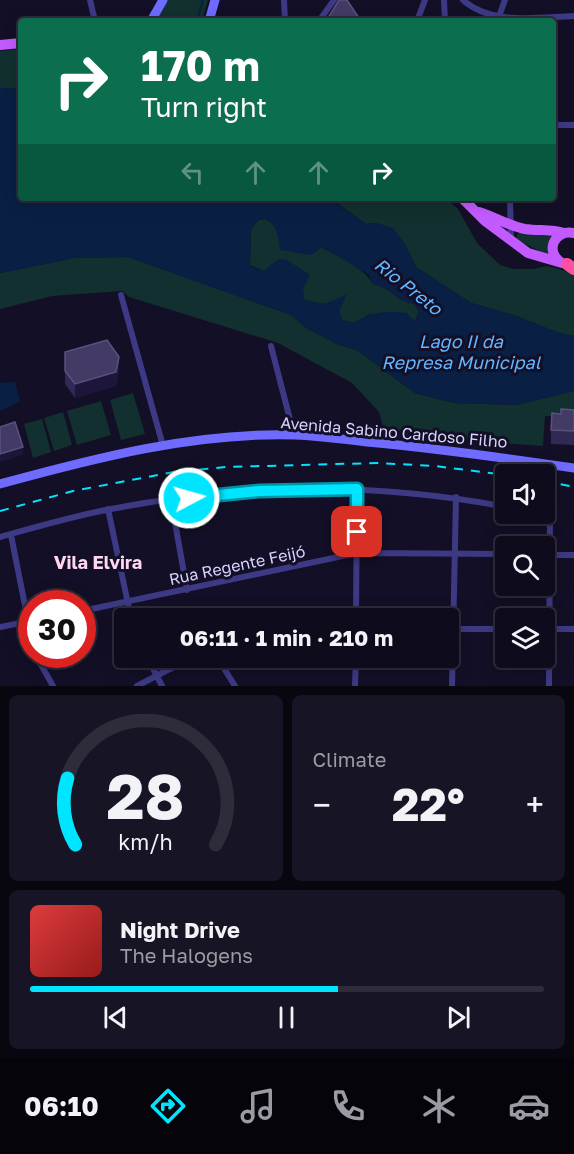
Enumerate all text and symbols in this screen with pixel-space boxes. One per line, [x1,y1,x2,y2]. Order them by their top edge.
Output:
text: 170 m [141,40,260,90]
icon: right [42,42,120,120]
text: Turn right [141,91,267,123]
icon: left [176,156,209,189]
icon: ahead [239,156,272,189]
icon: ahead [302,156,335,189]
icon: right [365,156,398,189]
water label: Rio Preto [371,253,448,320]
water label: Lago II da Represa Municipal [382,330,542,373]
street label: Avenida Sabino Cardoso Filho [280,412,508,452]
map controls [495,464,555,668]
button: sound [495,464,555,524]
position arrow [157,466,221,530]
pin [331,506,382,557]
icon: arrive [340,515,373,548]
button: search [495,536,555,596]
street label: Rua Regente Feijó [167,541,307,589]
district label: Vila Elvira [54,551,142,573]
speed limit sign: 30 [18,590,96,668]
button: layers [495,608,555,668]
text: 06:11 · 1 min · 210 m [180,624,393,651]
text: Climate [313,747,386,771]
text: 28 [107,758,185,833]
text: 22° [392,777,464,831]
text: − [313,785,331,824]
text: + [526,785,544,824]
text: km/h [118,829,173,855]
text: Night Drive [120,916,240,943]
text: The Halogens [120,943,253,967]
icon: previous [99,1001,132,1034]
icon: pause [270,1001,303,1034]
icon: next [442,1001,475,1034]
icon: directions [147,1085,189,1127]
icon: music [237,1085,279,1127]
icon: phone [327,1085,369,1127]
icon: climate [418,1085,460,1127]
icon: car [508,1085,550,1127]
text: 06:10 [24,1090,99,1122]

